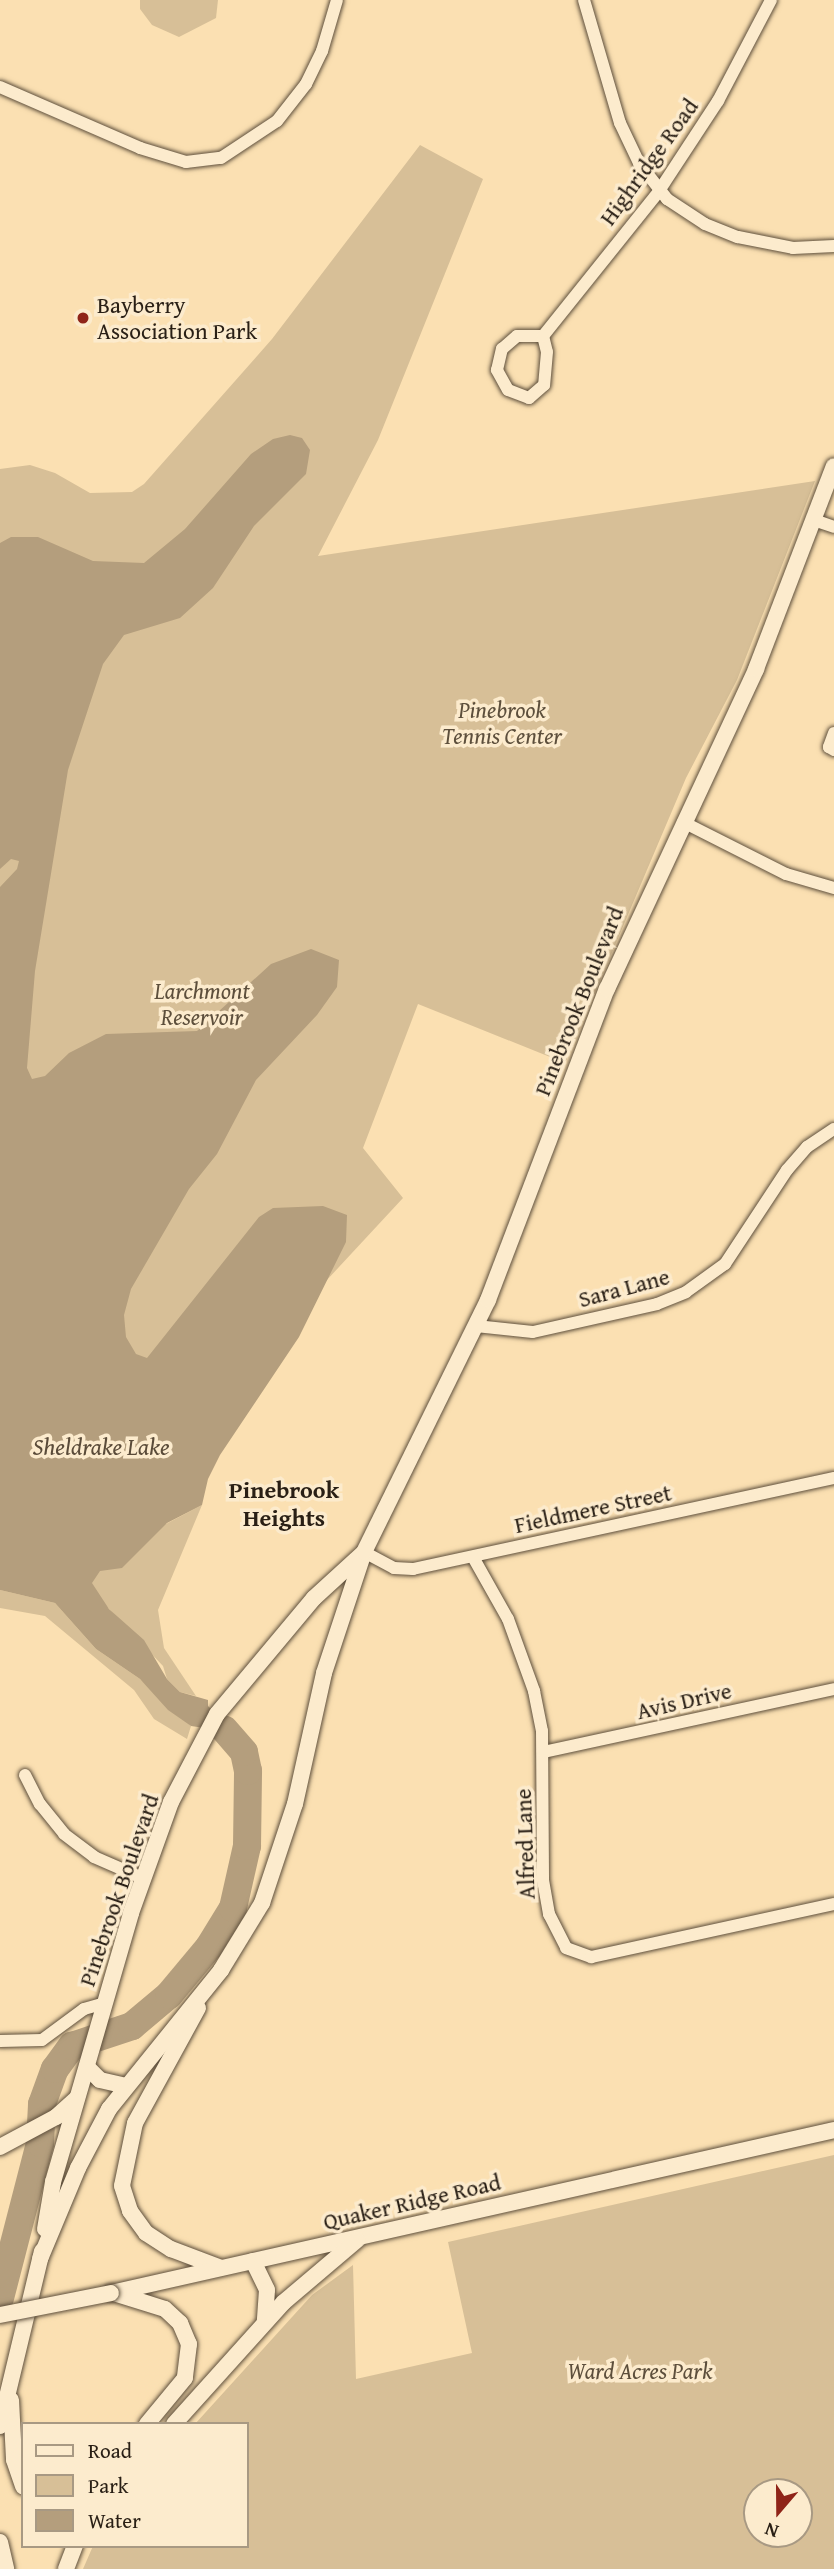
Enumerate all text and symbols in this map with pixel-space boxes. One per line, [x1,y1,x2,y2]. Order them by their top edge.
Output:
street label: Highridge Road [594,93,704,231]
place label: Bayberry Association Park [97,291,257,345]
marker: Bayberry Association Park [75,310,91,326]
park label: Pinebrook Tennis Center [442,696,562,750]
street label: Pinebrook Boulevard [528,902,630,1100]
park label: Larchmont Reservoir [154,977,250,1031]
street label: Sara Lane [575,1263,673,1313]
water label: Sheldrake Lake [32,1433,170,1461]
district label: Pinebrook Heights [229,1476,339,1532]
street label: Fieldmere Street [512,1479,674,1539]
street label: Avis Drive [634,1677,734,1725]
street label: Alfred Lane [509,1788,541,1900]
street label: Pinebrook Boulevard [73,1790,165,1990]
street label: Quaker Ridge Road [321,2168,503,2236]
park label: Ward Acres Park [568,2357,712,2385]
legend [21,2422,248,2548]
text: Road [88,2435,132,2466]
text: Park [88,2470,129,2501]
north arrow [743,2478,813,2548]
text: Water [88,2505,141,2536]
text: N [761,2516,782,2546]

